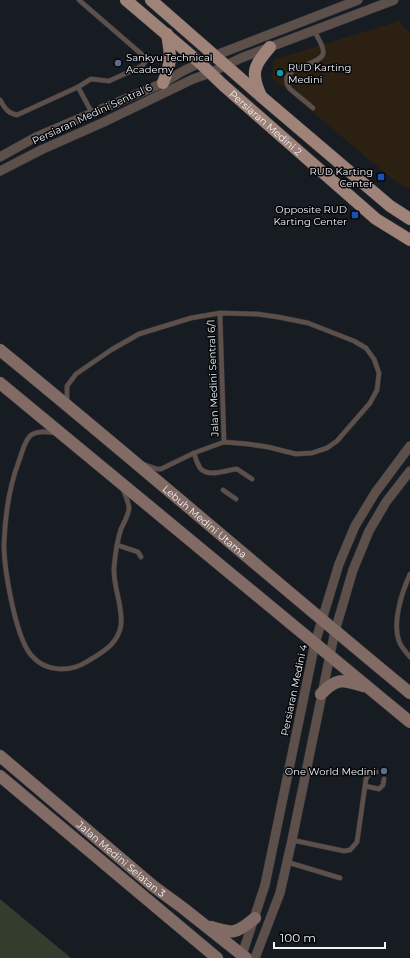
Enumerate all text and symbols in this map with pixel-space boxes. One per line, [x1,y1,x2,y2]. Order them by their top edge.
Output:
place label: Sankyu Technical Academy [126,51,213,76]
marker: Sankyu Technical Academy [113,58,123,68]
place label: RUD Karting Medini [288,61,351,86]
marker: RUD Karting Medini [275,68,285,78]
street label: Persiaran Medini Sentral 6 [30,81,154,147]
street label: Persiaran Medini 2 [227,87,305,158]
place label: RUD Karting Center [310,165,373,190]
marker: RUD Karting Center [376,172,386,182]
place label: Opposite RUD Karting Center [273,203,347,228]
marker: Opposite RUD Karting Center [350,210,360,220]
street label: Jalan Medini Sentral 6/1 [204,319,222,438]
street label: Lebuh Medini Utama [160,482,250,560]
street label: Persiaran Medini 4 [278,643,310,737]
place label: One World Medini [285,765,376,778]
marker: One World Medini [379,766,389,776]
street label: Jalan Medini Selatan 3 [74,817,169,900]
scale bar [274,924,385,950]
text: 100 m [280,930,316,945]

